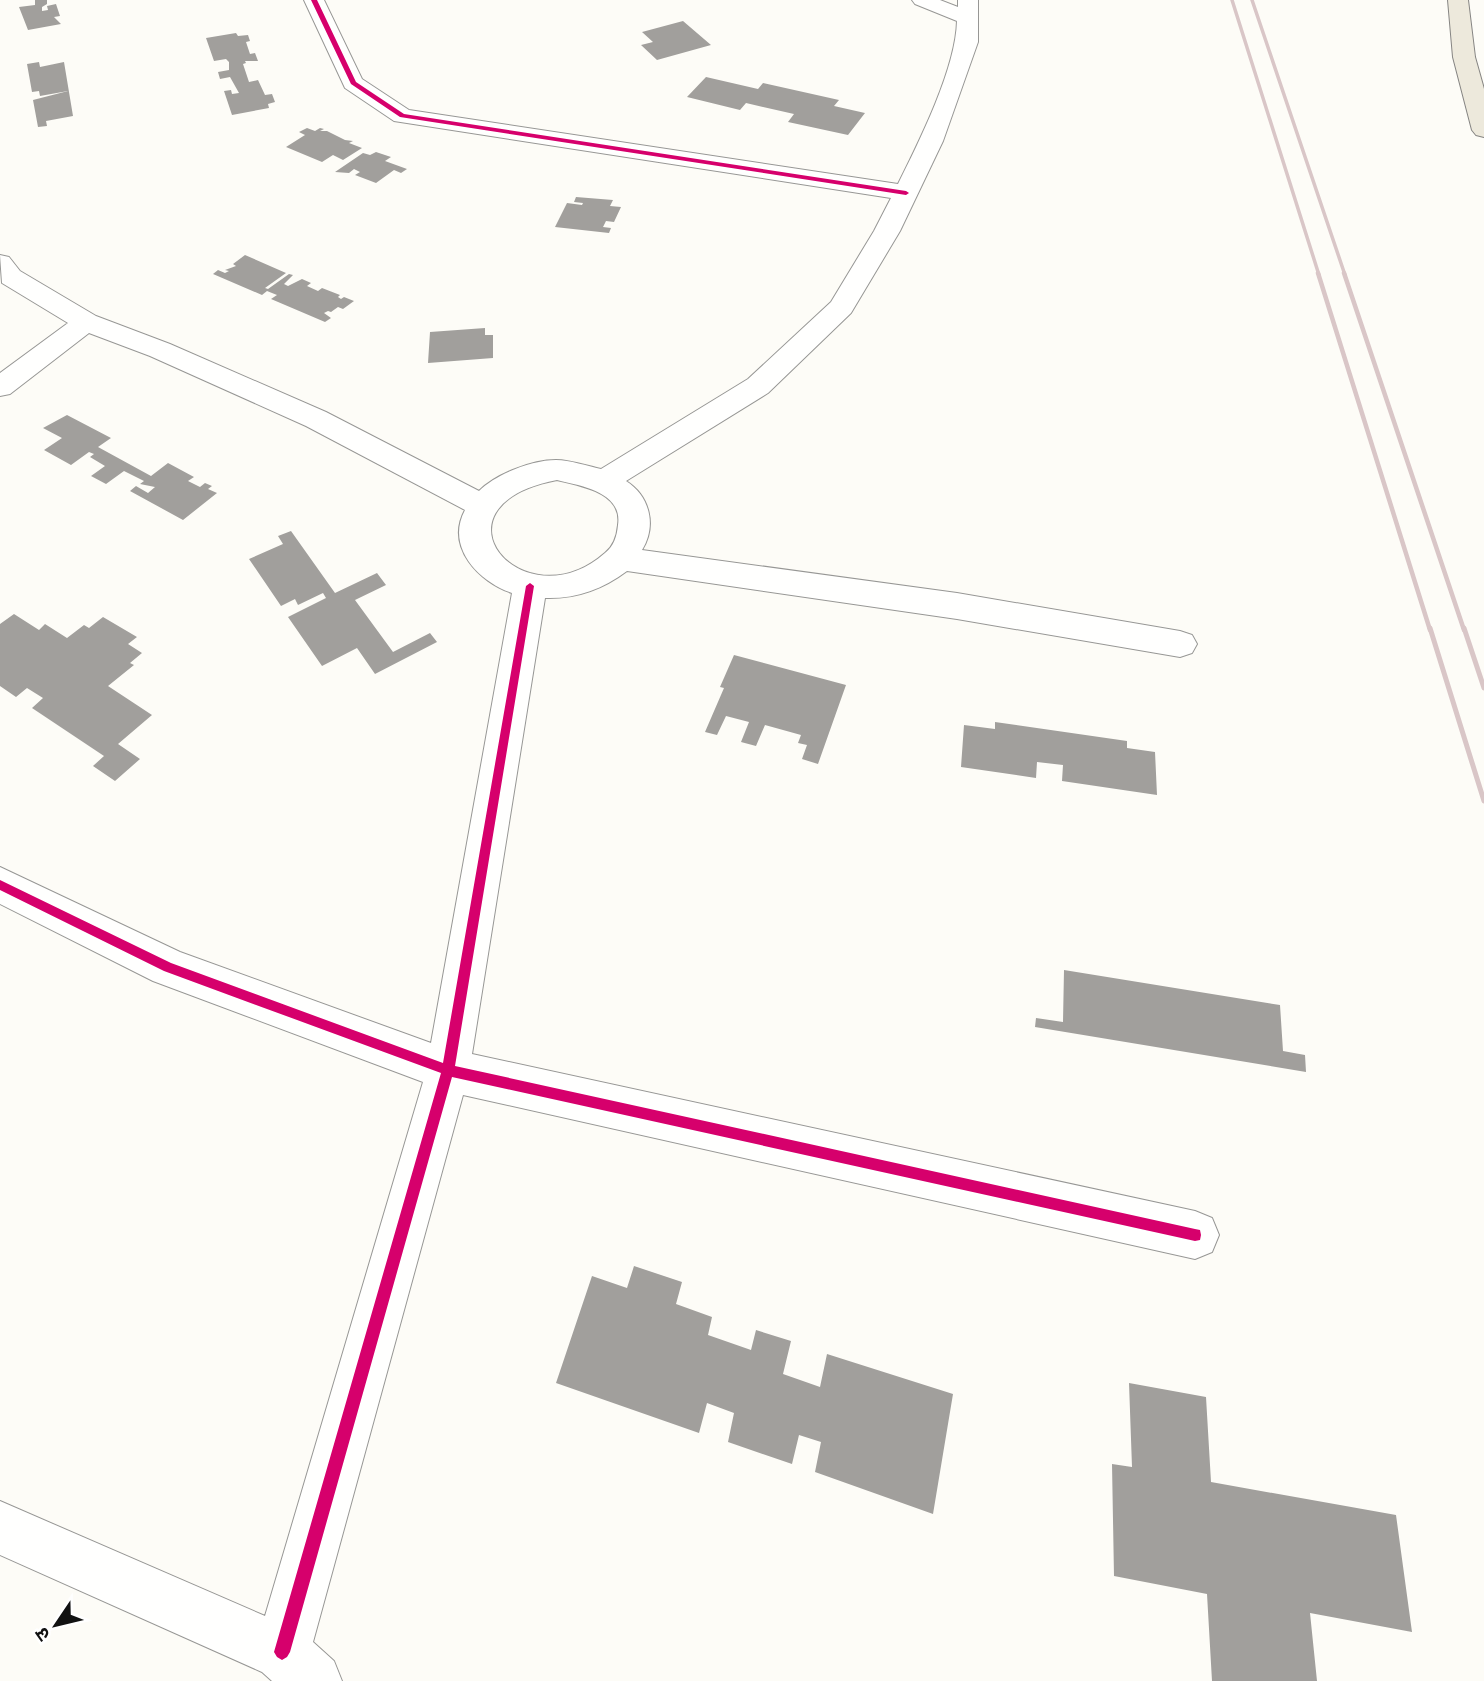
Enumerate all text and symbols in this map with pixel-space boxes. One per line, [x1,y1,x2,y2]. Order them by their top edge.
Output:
north arrow [21,1590,91,1660]
text: उ [26,1622,56,1648]

